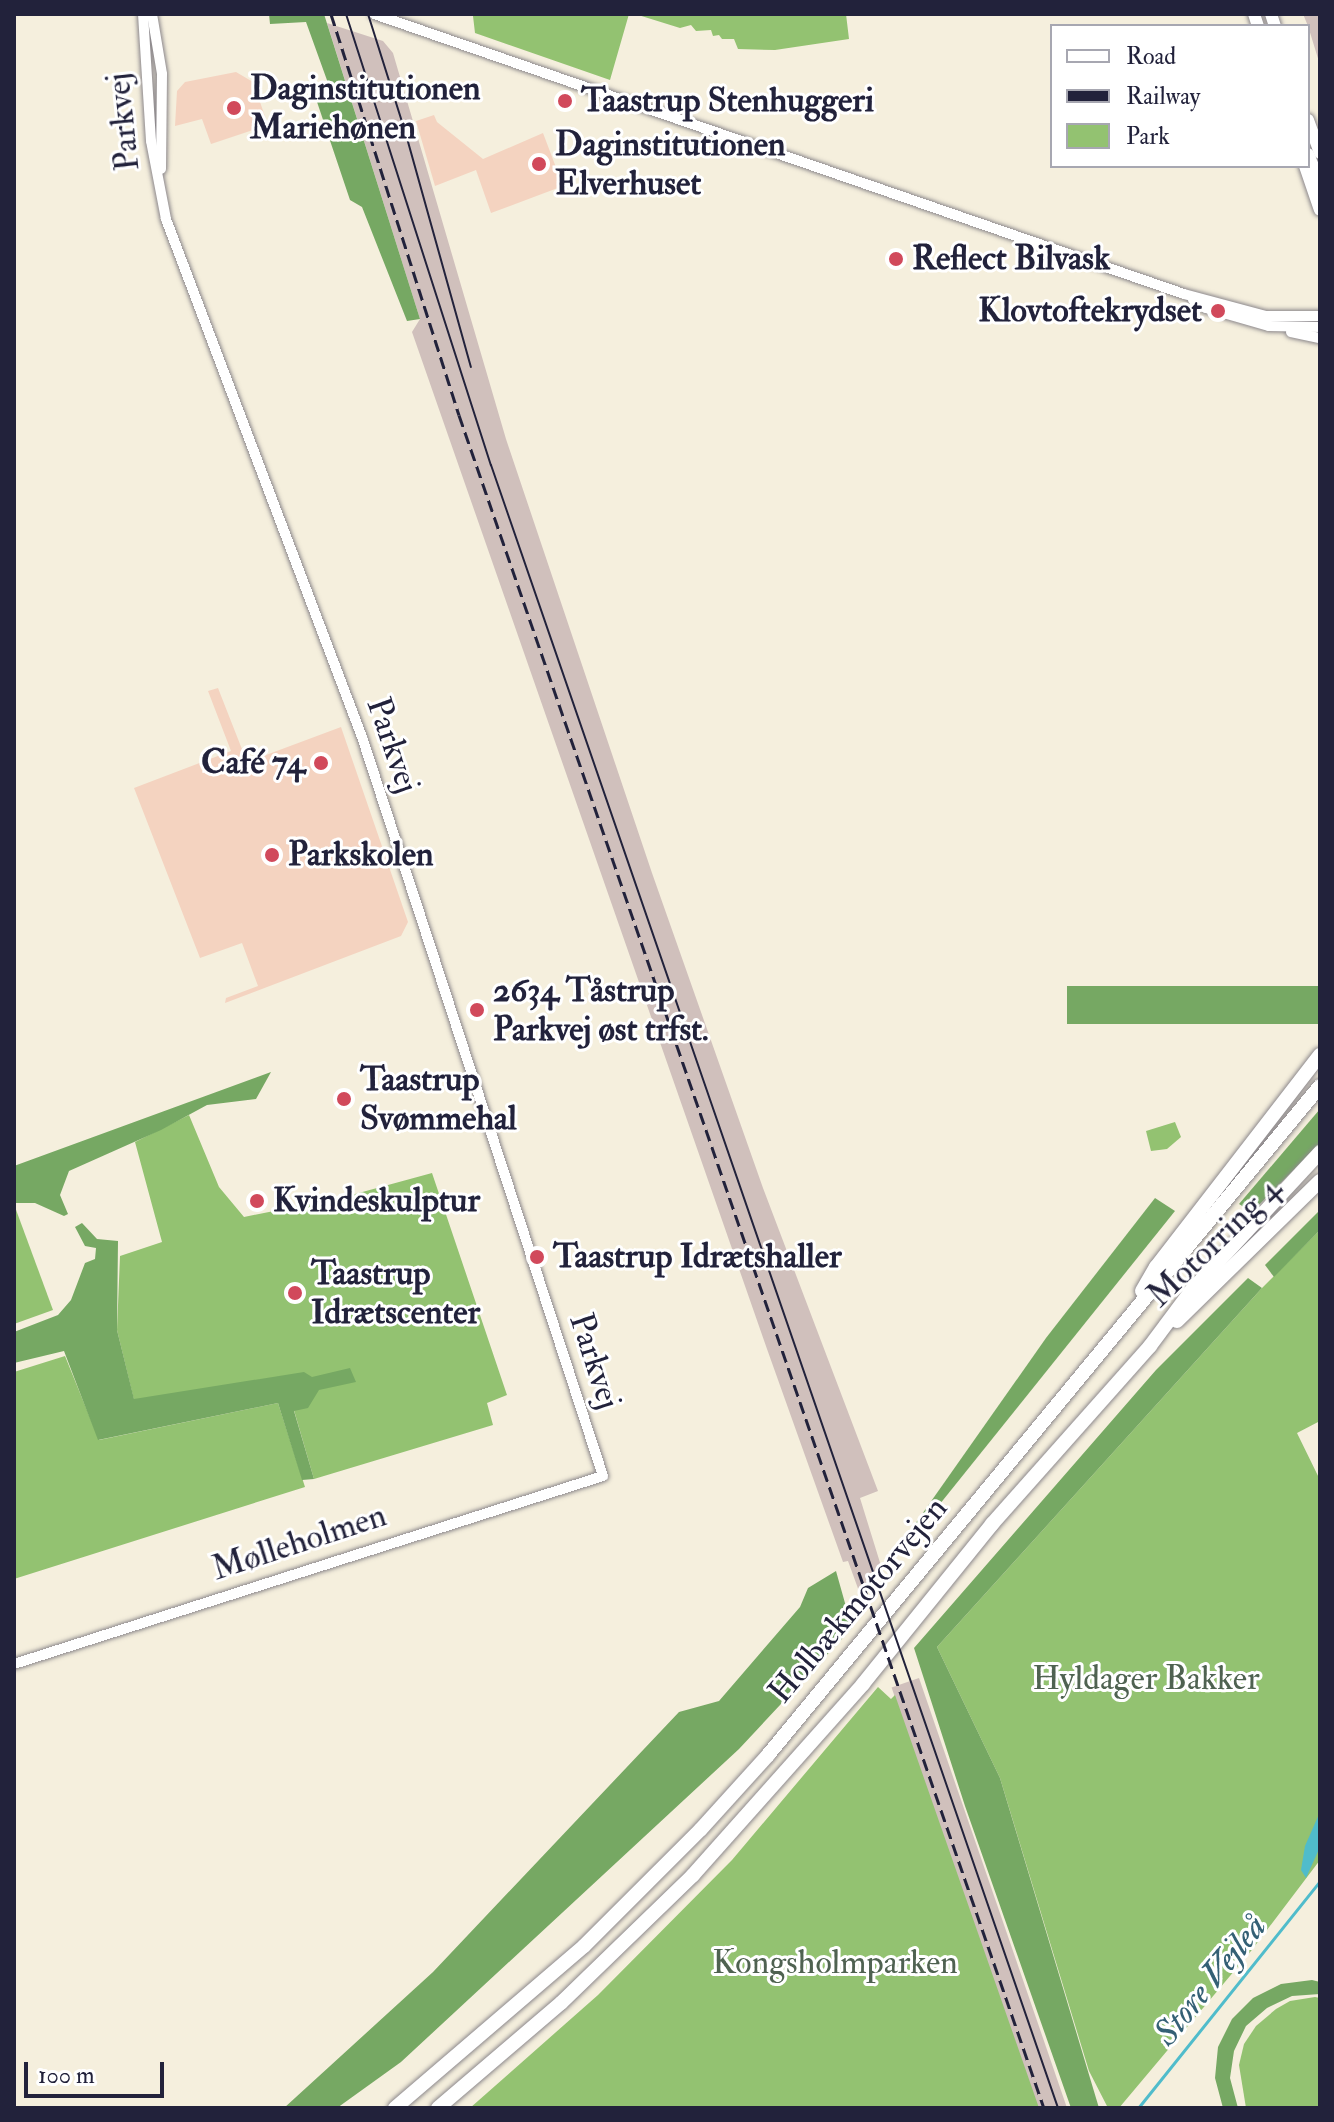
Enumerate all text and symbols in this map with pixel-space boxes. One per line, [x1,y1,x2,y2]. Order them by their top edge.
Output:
legend [1050,24,1310,168]
text: Road [1126,41,1176,72]
place label: Daginstitutionen Mariehønen [250,68,481,148]
street label: Parkvej [98,71,148,173]
place label: Taastrup Stenhuggeri [581,81,874,121]
text: Railway [1126,81,1200,112]
marker: Taastrup Stenhuggeri [556,92,574,110]
marker: Daginstitutionen Mariehønen [225,99,243,117]
text: Park [1126,121,1170,152]
place label: Daginstitutionen Elverhuset [555,124,786,204]
marker: Daginstitutionen Elverhuset [530,155,548,173]
place label: Reflect Bilvask [912,239,1110,279]
marker: Reflect Bilvask [887,250,905,268]
place label: Klovtoftekrydset [978,291,1202,331]
marker: Klovtoftekrydset [1209,302,1227,320]
street label: Parkvej [358,692,428,798]
place label: Café 74 [201,743,305,783]
marker: Café 74 [312,754,330,772]
place label: Parkskolen [288,835,433,875]
marker: Parkskolen [263,846,281,864]
place label: 2634 Tåstrup Parkvej øst trfst. [493,970,709,1050]
marker: 2634 Tåstrup Parkvej øst trfst. [468,1001,486,1019]
place label: Taastrup Svømmehal [360,1059,517,1138]
marker: Taastrup Svømmehal [335,1090,353,1108]
street label: Motorring 4 [1139,1168,1289,1316]
place label: Kvindeskulptur [273,1181,480,1221]
marker: Kvindeskulptur [248,1192,266,1210]
place label: Taastrup Idrætshaller [553,1237,842,1277]
marker: Taastrup Idrætshaller [528,1248,546,1266]
place label: Taastrup Idrætscenter [311,1253,480,1332]
marker: Taastrup Idrætscenter [286,1284,304,1302]
street label: Parkvej [560,1308,630,1414]
street label: Holbækmotorvejen [760,1489,956,1711]
street label: Mølleholmen [207,1495,391,1589]
park label: Hyldager Bakker [1032,1659,1260,1699]
water label: Store Vejleå [1144,1906,1276,2054]
park label: Kongsholmparken [712,1943,958,1983]
scale bar [28,2046,168,2096]
text: 100 m [38,2060,95,2091]

